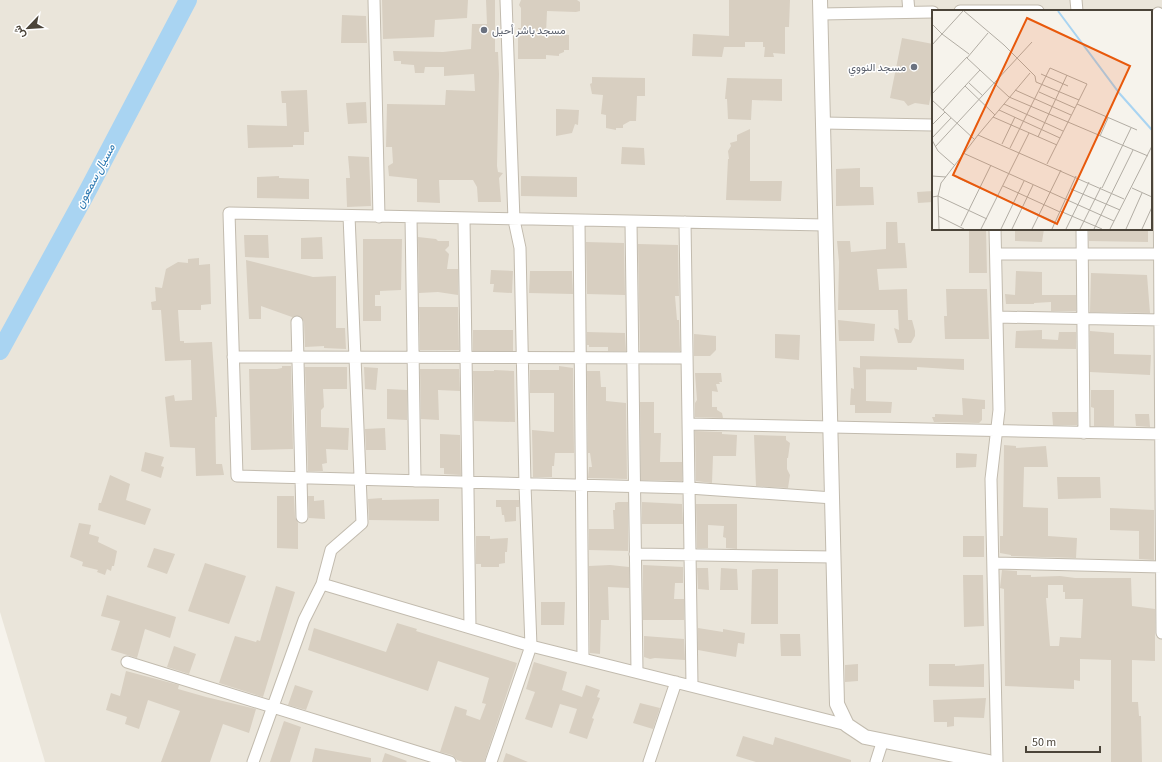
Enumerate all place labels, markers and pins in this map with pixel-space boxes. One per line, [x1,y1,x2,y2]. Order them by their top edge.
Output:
place label: مسجد باشر أحيل [492,23,566,38]
marker: مسجد باشر أحيل [479,25,489,35]
place label: مسجد النووي [848,60,906,77]
marker: مسجد النووي [909,62,919,72]

